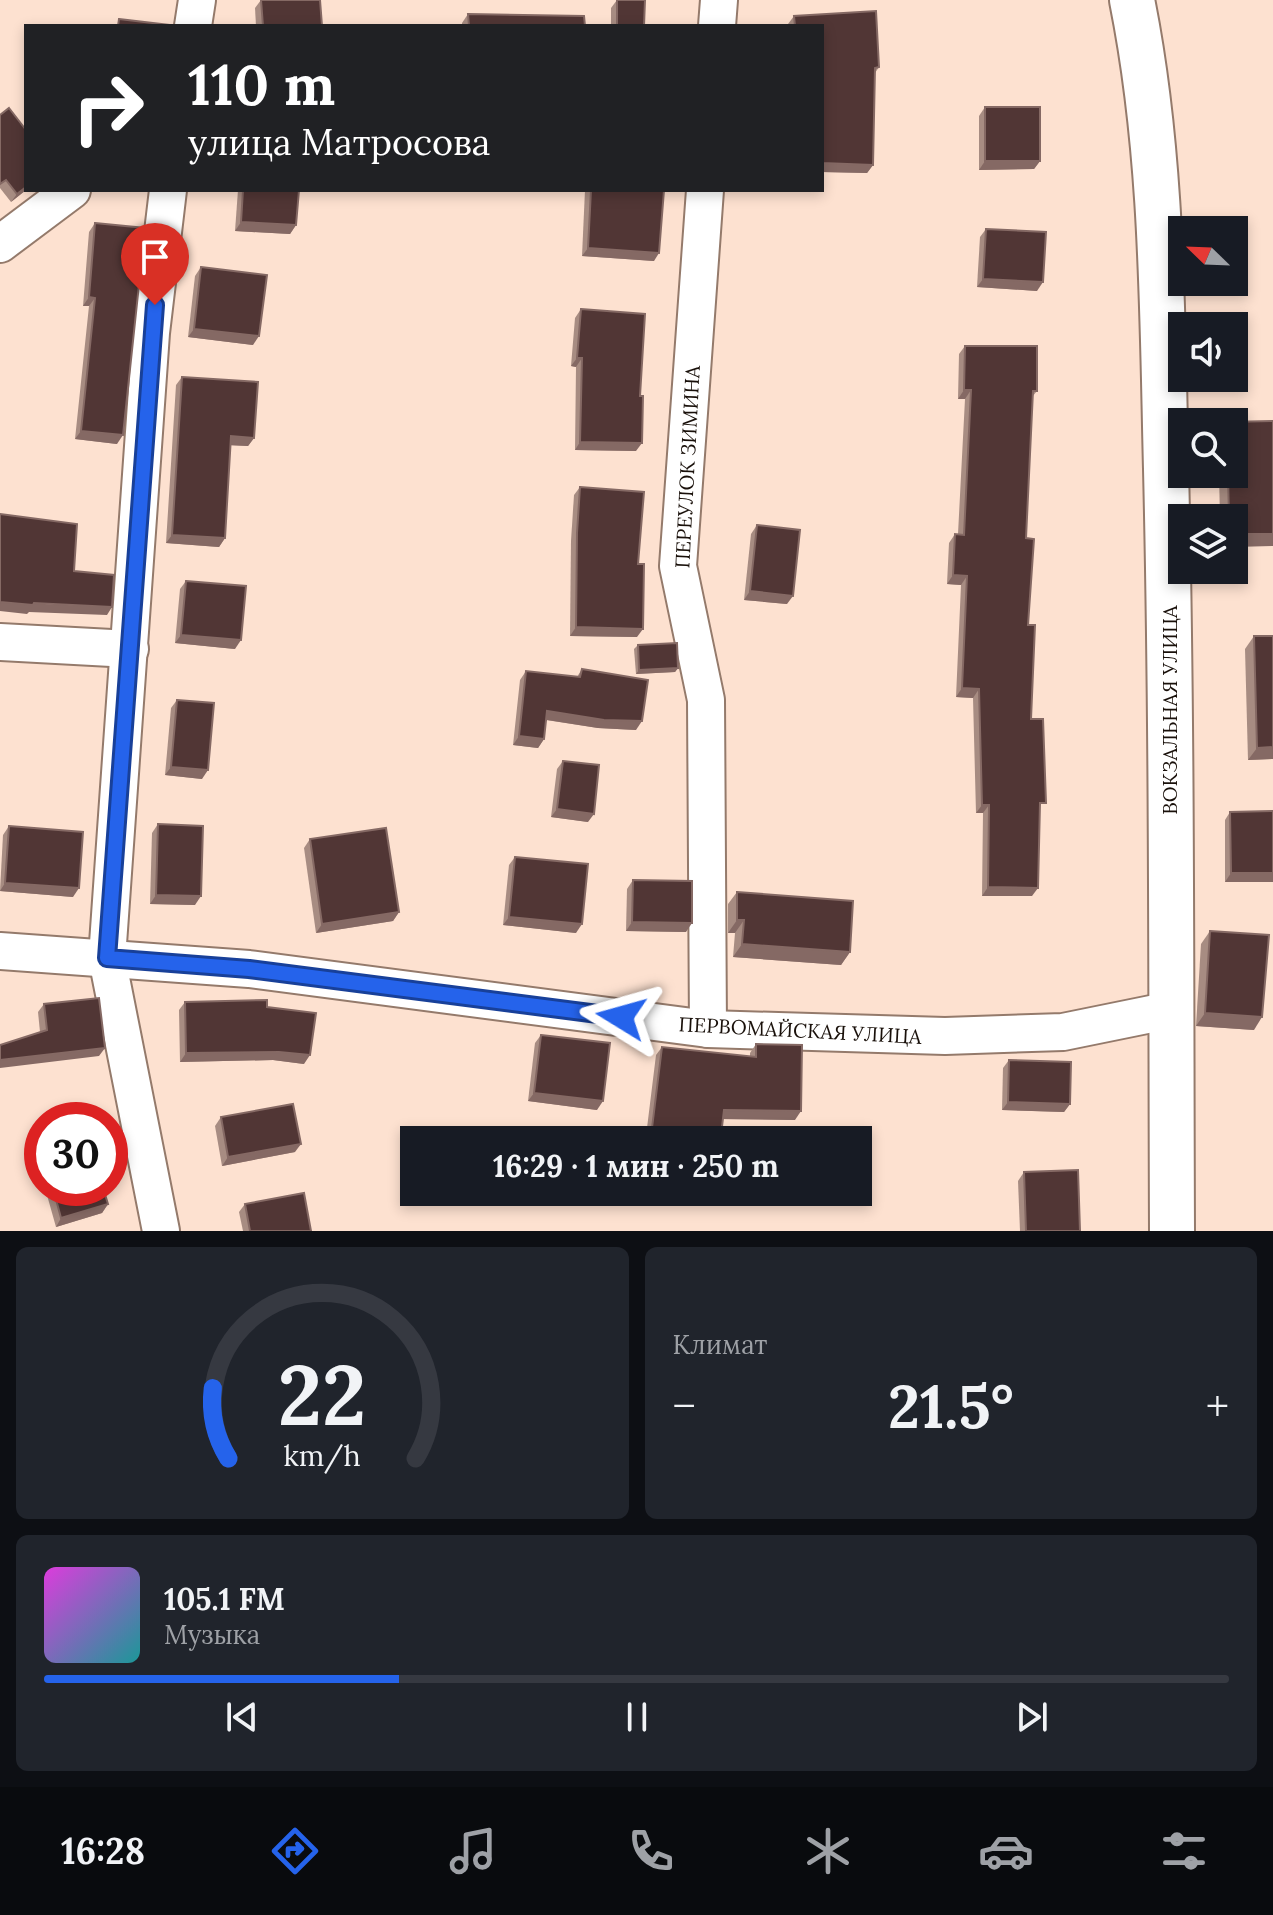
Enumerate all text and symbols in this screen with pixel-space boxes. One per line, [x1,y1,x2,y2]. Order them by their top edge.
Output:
text: 110 m [188,49,335,120]
icon: right [56,56,160,160]
text: улица Матросова [188,119,490,165]
north arrow [1168,216,1248,296]
map controls [1168,216,1248,584]
pin [121,223,189,305]
icon: arrive [133,235,177,279]
button: sound [1168,312,1248,392]
street label: ПЕРЕУЛОК ЗИМИНА [669,364,705,569]
button: search [1168,408,1248,488]
button: layers [1168,504,1248,584]
street label: ВОКЗАЛЬНАЯ УЛИЦА [1157,605,1182,815]
position arrow [579,975,663,1059]
street label: ПЕРВОМАЙСКАЯ УЛИЦА [678,1011,922,1049]
speed limit sign: 30 [24,1102,128,1206]
text: 16:29 · 1 мин · 250 m [493,1147,779,1185]
text: Климат [673,1328,767,1361]
text: 22 [278,1341,367,1448]
text: 21.5° [888,1368,1014,1444]
text: − [673,1378,696,1434]
text: + [1206,1378,1229,1434]
text: km/h [284,1437,361,1474]
text: 105.1 FM [164,1580,285,1618]
text: Музыка [164,1618,260,1651]
icon: previous [220,1695,264,1739]
icon: pause [615,1695,659,1739]
icon: next [1010,1695,1054,1739]
icon: directions [267,1823,323,1879]
icon: music [445,1823,501,1879]
icon: phone [623,1823,679,1879]
icon: climate [800,1823,856,1879]
icon: car [978,1823,1034,1879]
icon: filters [1156,1823,1212,1879]
text: 16:28 [61,1828,145,1874]

